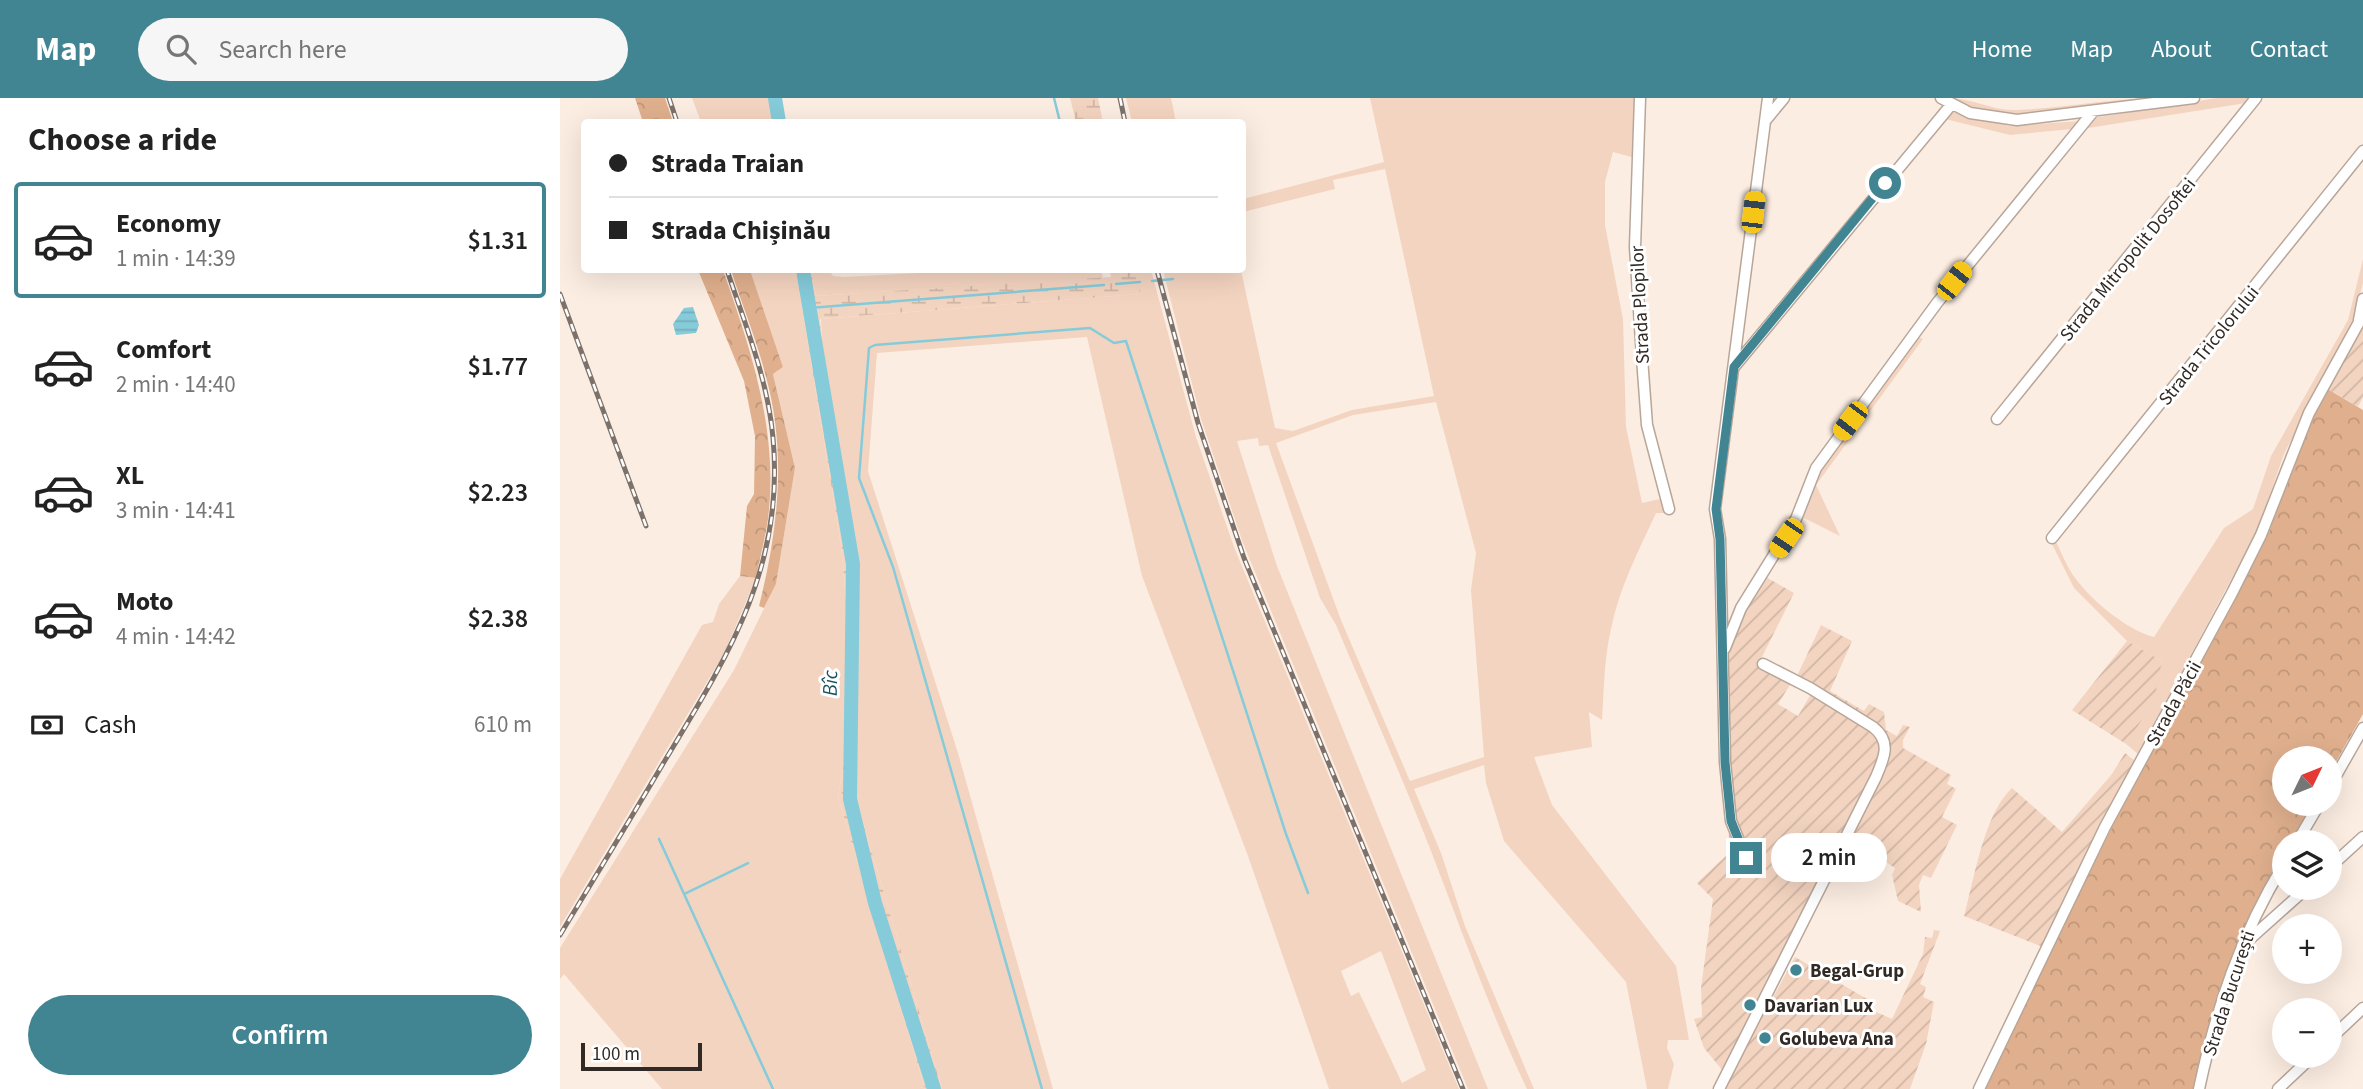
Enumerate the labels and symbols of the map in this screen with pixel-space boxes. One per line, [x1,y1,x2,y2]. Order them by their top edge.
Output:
route start [1869,167,1901,199]
street label: Strada Mitropolit Dosoftei [2054,172,2203,347]
car [1741,190,1766,234]
street label: Strada Plopilor [1624,245,1657,365]
car [1933,258,1976,304]
street label: Strada Tricolorului [2152,280,2266,411]
car [1829,398,1872,444]
car [1766,515,1807,561]
street label: Strada Păcii [2140,656,2209,751]
water label: Bîc [815,669,845,696]
north arrow [2272,746,2342,816]
callout: 2 min [1770,834,1886,882]
route end [1730,842,1762,874]
street label: Strada București [2196,927,2262,1060]
place label: Begal-Grup [1810,958,1904,985]
marker: Begal-Grup [1788,962,1804,978]
place label: Davarian Lux [1764,993,1874,1020]
marker: Davarian Lux [1742,997,1758,1013]
place label: Golubeva Ana [1779,1026,1894,1053]
marker: Golubeva Ana [1757,1030,1773,1046]
scale bar [581,1040,702,1072]

